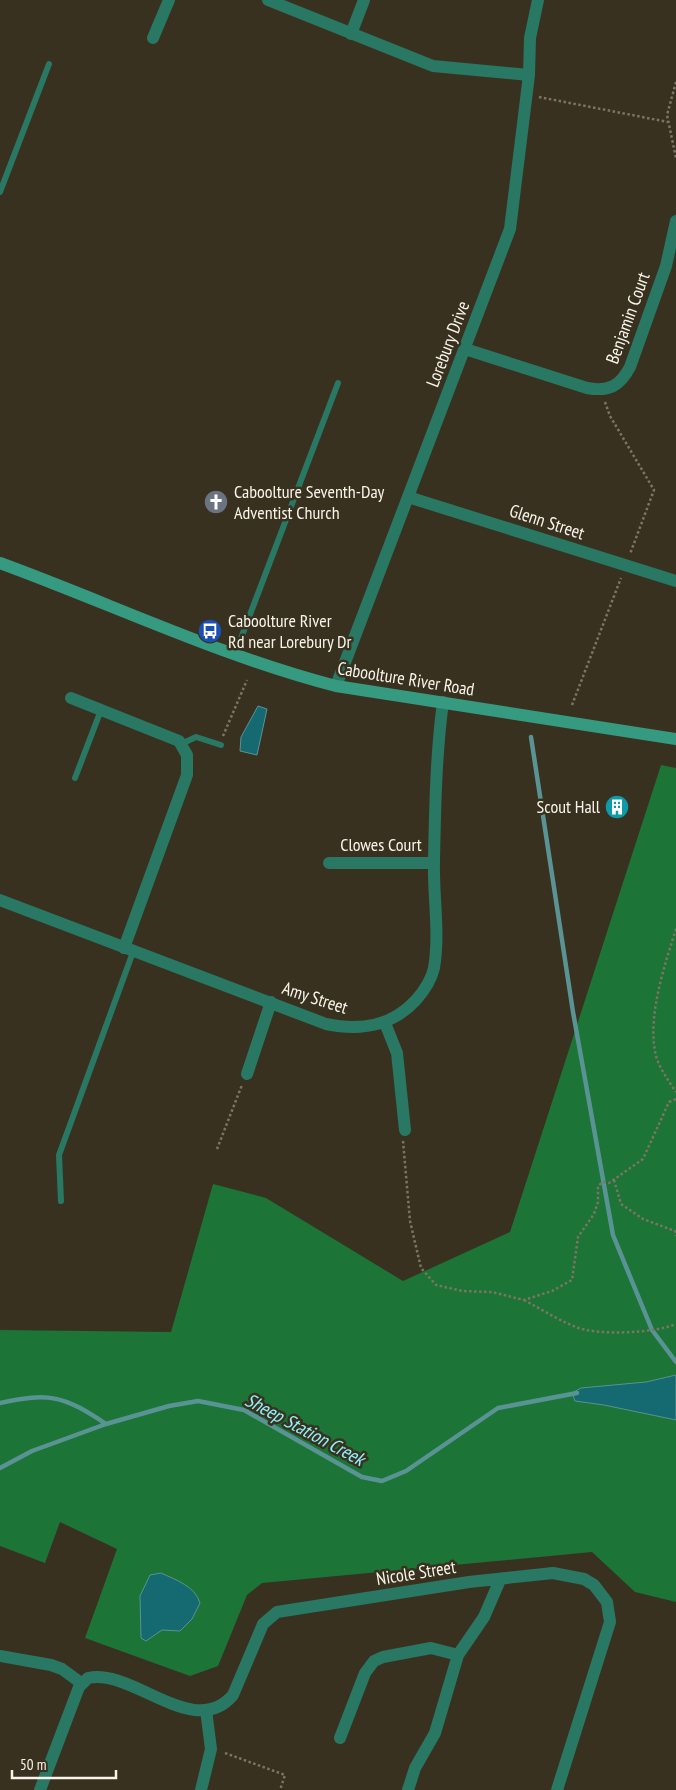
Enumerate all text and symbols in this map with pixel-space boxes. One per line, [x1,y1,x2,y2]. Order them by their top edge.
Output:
street label: Benjamin Court [600,269,655,367]
street label: Lorebury Drive [421,298,474,390]
place label: Caboolture Seventh-Day Adventist Church [234,480,385,524]
church icon: Caboolture Seventh-Day Adventist Church [203,489,229,515]
street label: Glenn Street [507,499,588,544]
place label: Caboolture River Rd near Lorebury Dr [228,609,351,653]
bus stop icon: Caboolture River Rd near Lorebury Dr [197,618,223,644]
street label: Caboolture River Road [336,656,476,701]
building icon: Scout Hall [604,794,630,820]
place label: Scout Hall [537,795,601,818]
street label: Clowes Court [340,833,422,856]
street label: Amy Street [279,976,351,1019]
water label: Sheep Station Creek [241,1387,371,1472]
street label: Nicole Street [375,1555,457,1590]
scale bar [12,1748,116,1780]
text: 50 m [20,1755,46,1774]

